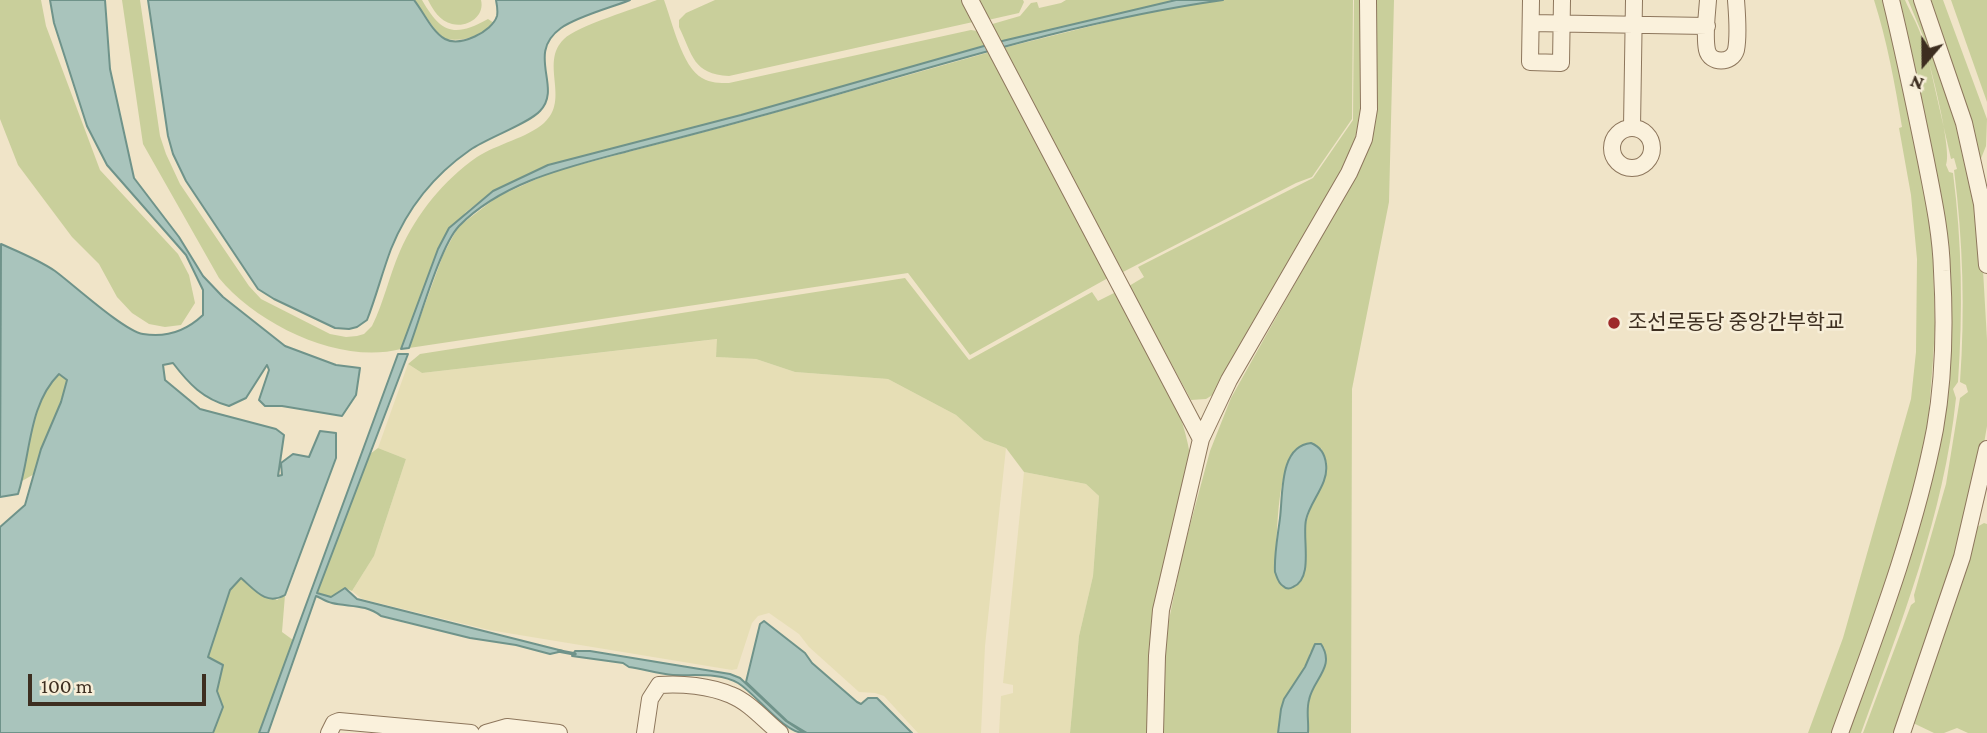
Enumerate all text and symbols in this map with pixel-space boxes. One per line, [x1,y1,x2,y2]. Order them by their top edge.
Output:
north arrow [1889,28,1959,98]
text: N [1907,71,1926,95]
place label: 조선로동당 중앙간부학교 [1628,310,1844,336]
marker: 조선로동당 중앙간부학교 [1606,315,1622,331]
scale bar [32,660,210,704]
text: 100 m [41,674,93,698]

